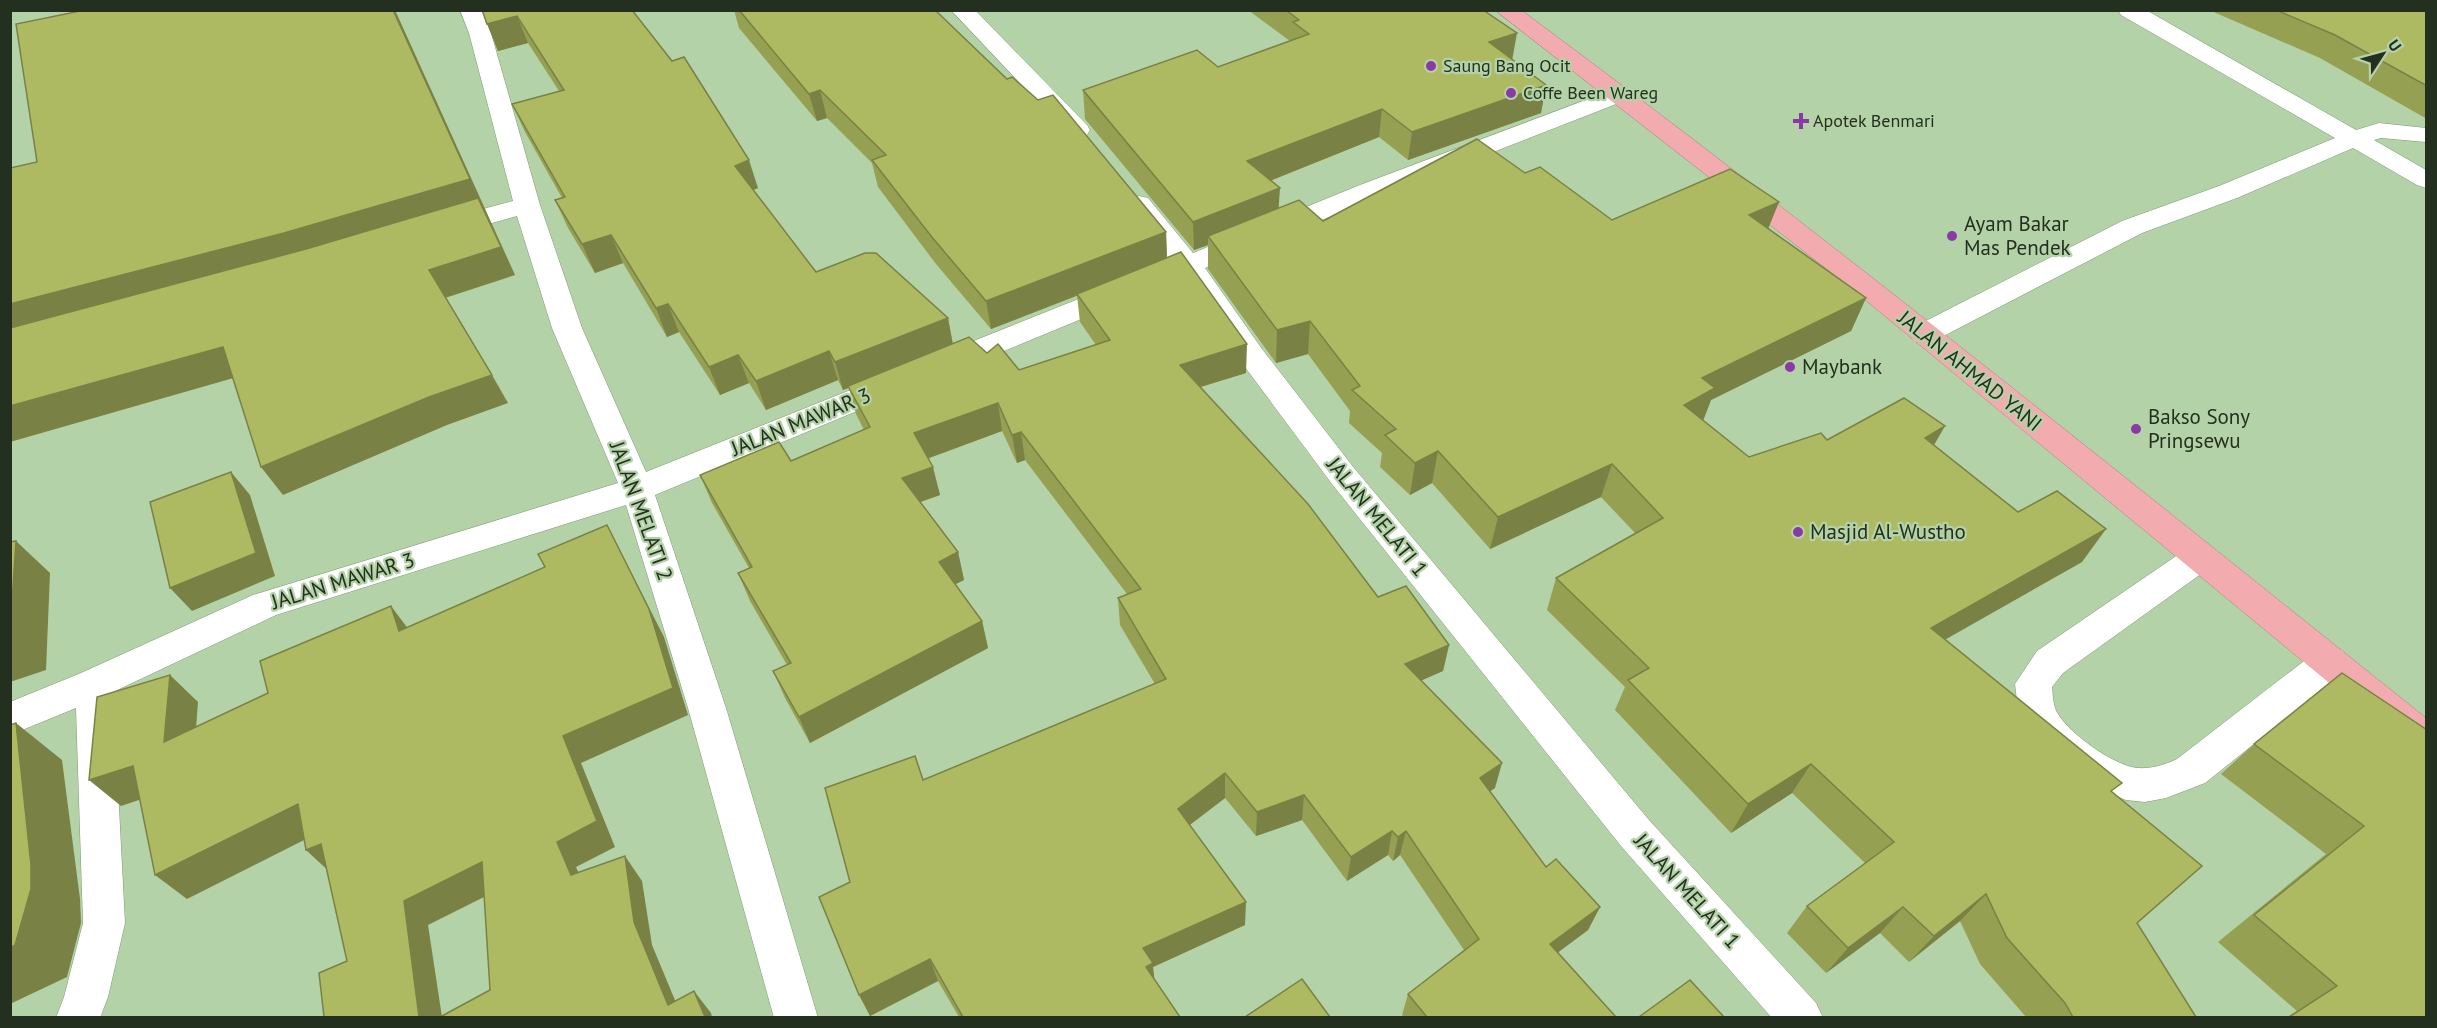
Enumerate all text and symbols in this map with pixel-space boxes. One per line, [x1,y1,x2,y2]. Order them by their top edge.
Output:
north arrow [2353,24,2413,84]
text: U [2384,35,2406,55]
place label: Saung Bang Ocit [1443,54,1571,77]
marker: Saung Bang Ocit [1424,59,1438,73]
place label: Coffe Been Wareg [1523,81,1658,104]
marker: Coffe Been Wareg [1504,86,1518,100]
place label: Apotek Benmari [1813,109,1935,132]
marker: Apotek Benmari [1794,114,1808,128]
place label: Ayam Bakar Mas Pendek [1964,210,2071,261]
marker: Ayam Bakar Mas Pendek [1945,229,1959,243]
street label: JALAN AHMAD YANI [1892,304,2048,437]
place label: Maybank [1802,353,1882,380]
marker: Maybank [1783,360,1797,374]
street label: JALAN MAWAR 3 [726,381,875,462]
place label: Bakso Sony Pringsewu [2148,403,2250,454]
marker: Bakso Sony Pringsewu [2129,422,2143,436]
street label: JALAN MELATI 2 [603,437,679,584]
street label: JALAN MELATI 1 [1320,451,1434,582]
place label: Masjid Al-Wustho [1810,518,1966,545]
marker: Masjid Al-Wustho [1791,525,1805,539]
street label: JALAN MAWAR 3 [267,546,418,615]
street label: JALAN MELATI 1 [1628,827,1746,954]

